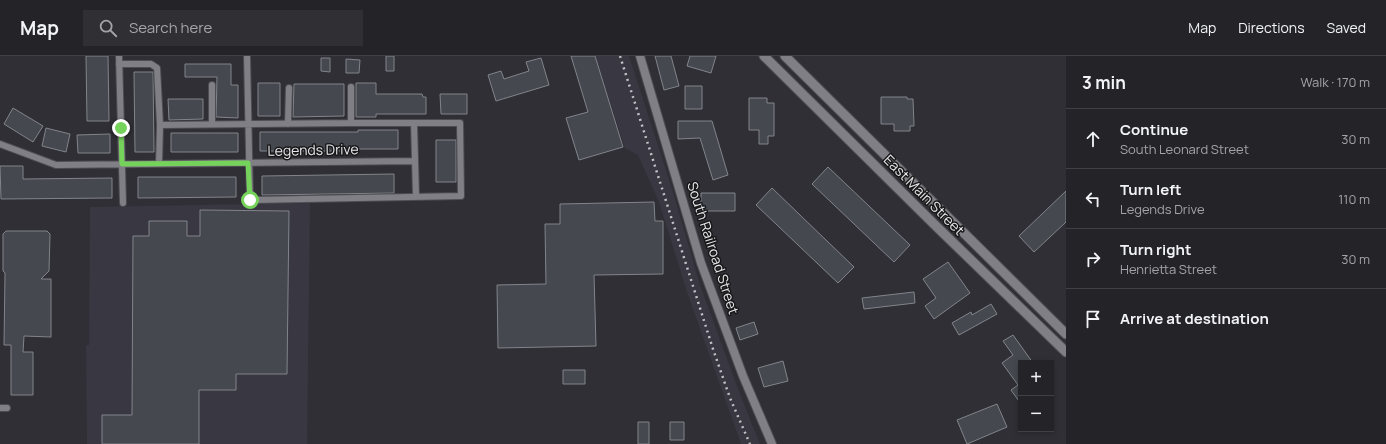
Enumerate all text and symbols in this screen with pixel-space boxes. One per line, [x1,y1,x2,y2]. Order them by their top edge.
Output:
search box [83,10,363,46]
text: Map [20,15,59,41]
icon: search [97,17,119,39]
text: Search here [129,17,212,38]
text: Map [1188,18,1216,37]
text: Directions [1238,18,1305,37]
text: Saved [1327,18,1366,37]
text: 3 min [1082,71,1126,94]
text: Walk · 170 m [1300,73,1370,91]
route end [112,119,130,137]
text: Continue [1120,119,1188,140]
icon: ahead [1082,128,1104,150]
text: 30 m [1341,130,1370,148]
street label: Legends Drive [267,139,359,160]
text: South Leonard Street [1120,140,1249,158]
street label: East Main Street [880,150,969,239]
street label: South Railroad Street [683,179,744,317]
text: Turn left [1120,179,1182,200]
icon: left [1082,188,1104,210]
text: 110 m [1338,190,1370,208]
route start [241,191,259,209]
text: Legends Drive [1120,200,1205,218]
text: Turn right [1120,239,1191,260]
icon: right [1082,248,1104,270]
text: 30 m [1341,250,1370,268]
text: Henrietta Street [1120,260,1217,278]
icon: arrive [1082,308,1104,330]
text: Arrive at destination [1120,308,1269,329]
map controls [1018,360,1054,432]
button: + [1018,360,1054,396]
button: − [1018,396,1054,432]

